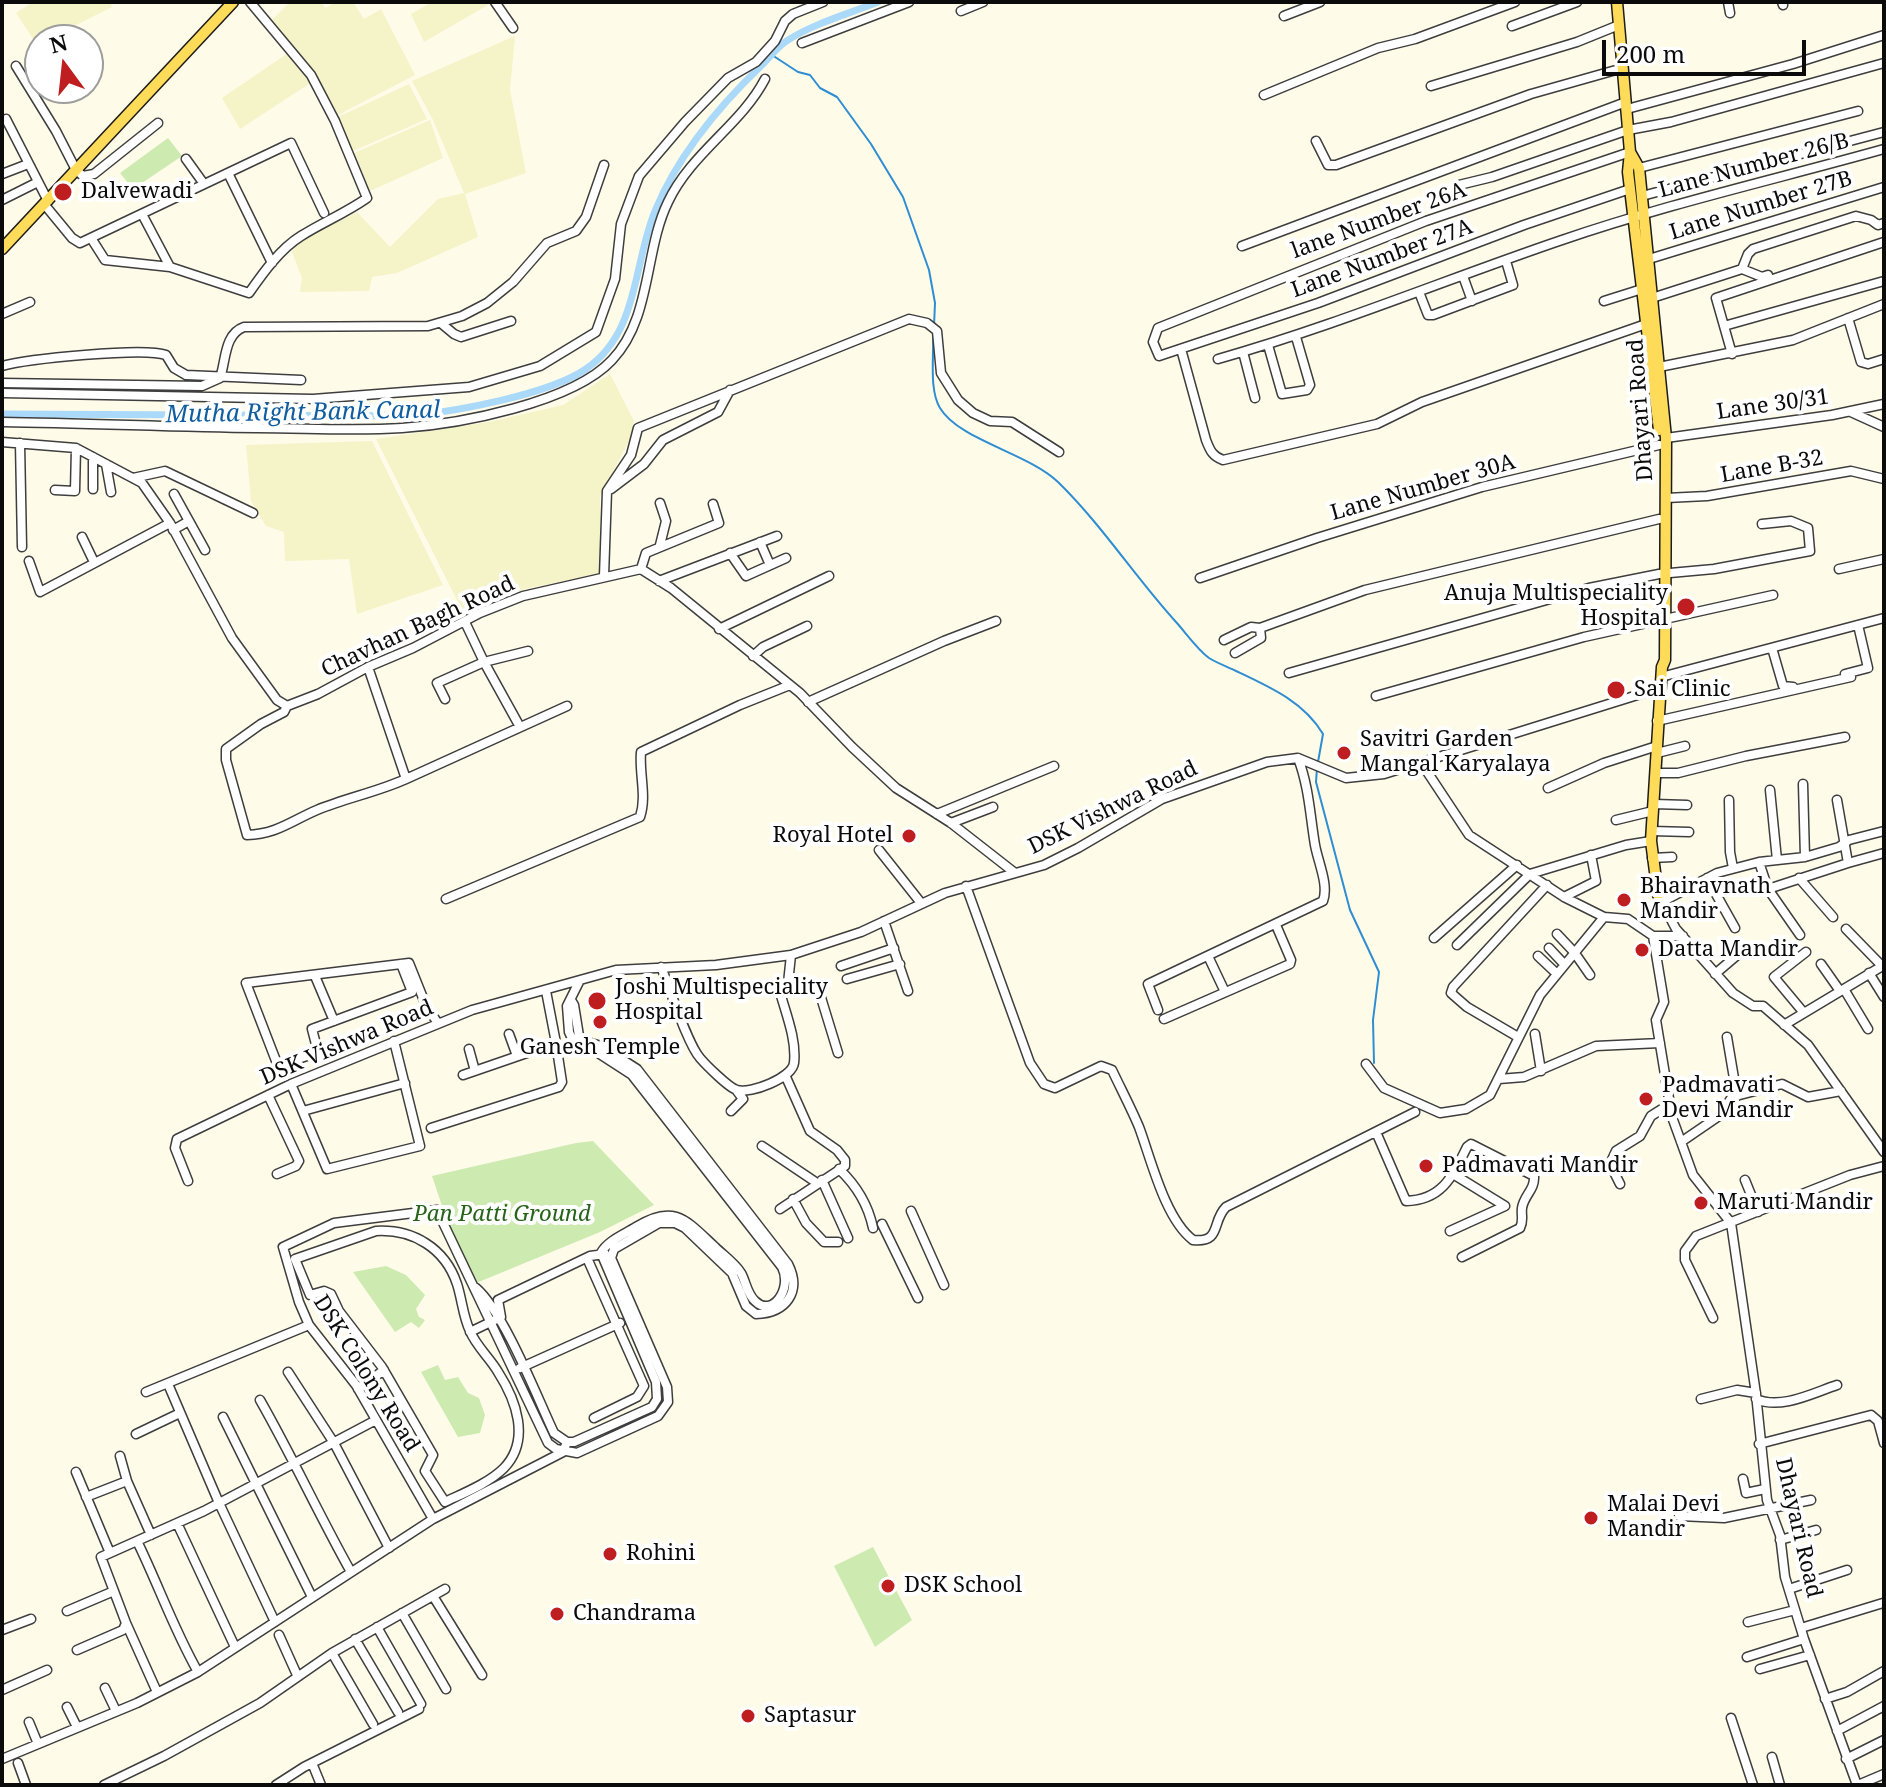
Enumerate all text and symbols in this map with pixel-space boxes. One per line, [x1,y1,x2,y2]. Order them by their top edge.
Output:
north arrow [24,24,104,104]
scale bar [1606,24,1810,74]
text: N [46,26,71,59]
text: 200 m [1616,37,1685,70]
street label: Lane Number 26/B [1656,128,1852,204]
street label: Lane Number 27B [1666,166,1856,246]
street label: lane Number 26A [1288,177,1470,265]
place label: Dalvewadi [81,179,193,205]
marker: Dalvewadi [52,181,74,203]
street label: Lane Number 27A [1288,214,1476,304]
street label: Dhayari Road [1623,338,1659,482]
street label: Lane 30/31 [1715,384,1831,426]
water label: Mutha Right Bank Canal [165,396,441,430]
street label: Lane B-32 [1719,445,1825,489]
street label: Lane Number 30A [1328,449,1518,527]
street label: Chavhan Bagh Road [317,571,519,683]
place label: Anuja Multispeciality Hospital [1444,581,1668,632]
marker: Anuja Multispeciality Hospital [1675,596,1697,618]
place label: Sai Clinic [1634,677,1731,703]
marker: Sai Clinic [1605,679,1627,701]
place label: Savitri Garden Mangal Karyalaya [1360,727,1551,778]
marker: Savitri Garden Mangal Karyalaya [1335,744,1353,762]
street label: DSK Vishwa Road [1024,756,1202,860]
place label: Royal Hotel [772,823,893,849]
marker: Royal Hotel [900,827,918,845]
place label: Bhairavnath Mandir [1640,874,1771,926]
marker: Bhairavnath Mandir [1615,891,1633,909]
place label: Datta Mandir [1658,937,1798,963]
marker: Datta Mandir [1633,941,1651,959]
place label: Joshi Multispeciality Hospital [615,975,828,1026]
marker: Joshi Multispeciality Hospital [586,990,608,1012]
street label: DSK Vishwa Road [257,995,437,1091]
marker: Ganesh Temple [591,1013,609,1031]
place label: Ganesh Temple [520,1035,680,1061]
place label: Padmavati Devi Mandir [1662,1073,1793,1124]
marker: Padmavati Devi Mandir [1637,1090,1655,1108]
place label: Padmavati Mandir [1442,1153,1638,1179]
marker: Padmavati Mandir [1417,1157,1435,1175]
place label: Maruti Mandir [1717,1190,1873,1216]
marker: Maruti Mandir [1692,1194,1710,1212]
park label: Pan Patti Ground [413,1202,591,1228]
street label: DSK Colony Road [307,1291,425,1457]
street label: Dhayari Road [1769,1455,1827,1601]
place label: Malai Devi Mandir [1607,1492,1720,1544]
marker: Malai Devi Mandir [1582,1509,1600,1527]
place label: Rohini [626,1541,695,1567]
marker: Rohini [601,1545,619,1563]
place label: DSK School [904,1573,1022,1599]
marker: DSK School [879,1577,897,1595]
place label: Chandrama [573,1601,696,1627]
marker: Chandrama [548,1605,566,1623]
place label: Saptasur [764,1703,856,1729]
marker: Saptasur [739,1707,757,1725]

